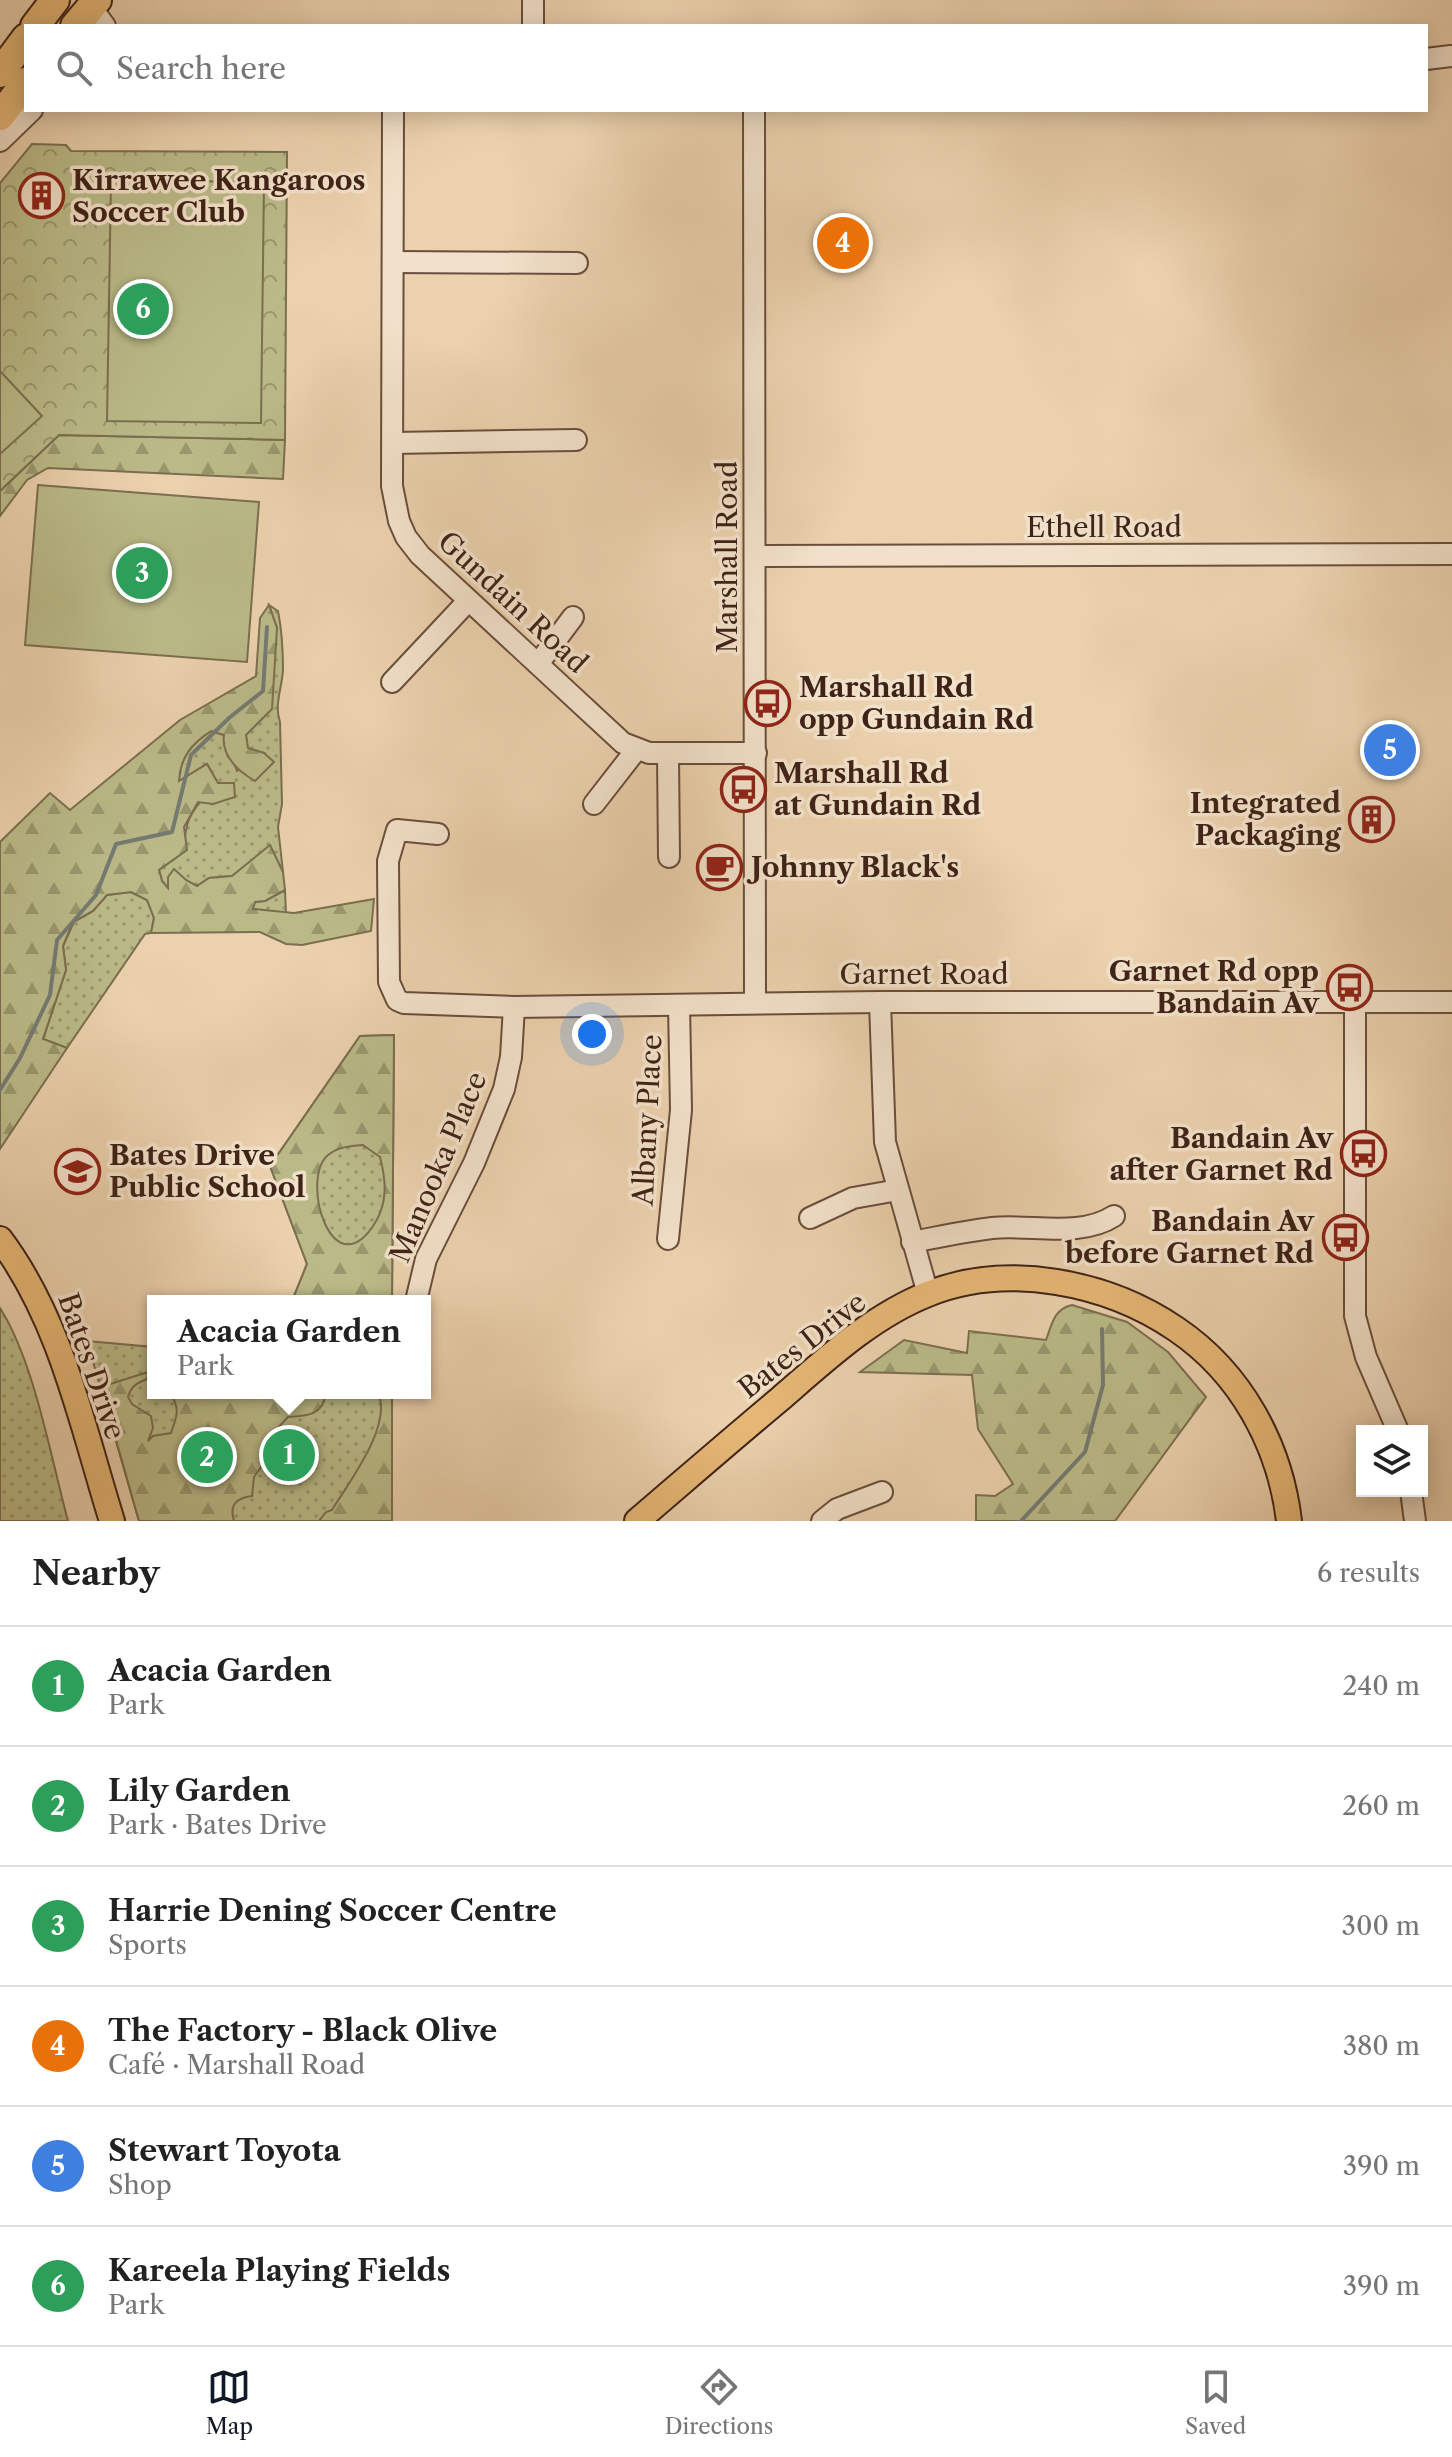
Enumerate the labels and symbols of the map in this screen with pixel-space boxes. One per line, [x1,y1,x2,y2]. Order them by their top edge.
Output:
place label: Kirrawee Kangaroos Soccer Club [72,163,366,229]
building icon: Kirrawee Kangaroos Soccer Club [17,172,65,220]
pin: 4 [817,213,869,273]
pin: 6 [117,279,169,339]
street label: Marshall Road [710,461,744,653]
street label: Ethell Road [1026,510,1182,544]
street label: Gundain Road [431,524,595,680]
pin: 3 [116,543,168,603]
place label: Marshall Rd opp Gundain Rd [799,670,1034,736]
bus stop icon: Marshall Rd opp Gundain Rd [744,679,792,727]
pin: 5 [1364,720,1416,780]
place label: Marshall Rd at Gundain Rd [774,756,981,822]
bus stop icon: Marshall Rd at Gundain Rd [719,765,767,813]
place label: Integrated Packaging [1190,786,1342,852]
building icon: Integrated Packaging [1348,795,1396,843]
cafe icon: Johnny Black's [696,843,744,891]
place label: Johnny Black's [746,850,959,884]
place label: Garnet Rd opp Bandain Av [1109,954,1320,1020]
street label: Garnet Road [840,957,1008,991]
bus stop icon: Garnet Rd opp Bandain Av [1326,963,1374,1011]
your location [572,1014,612,1054]
street label: Albany Place [625,1033,668,1208]
street label: Manooka Place [382,1066,494,1268]
place label: Bandain Av after Garnet Rd [1109,1121,1334,1187]
bus stop icon: Bandain Av after Garnet Rd [1340,1130,1388,1178]
place label: Bates Drive Public School [109,1138,305,1204]
school or university icon: Bates Drive Public School [54,1147,102,1195]
place label: Bandain Av before Garnet Rd [1064,1204,1315,1270]
bus stop icon: Bandain Av before Garnet Rd [1321,1213,1369,1261]
street label: Bates Drive [732,1285,872,1405]
street label: Bates Drive [51,1288,133,1444]
pin: 1 [263,1425,315,1485]
pin: 2 [181,1427,233,1487]

